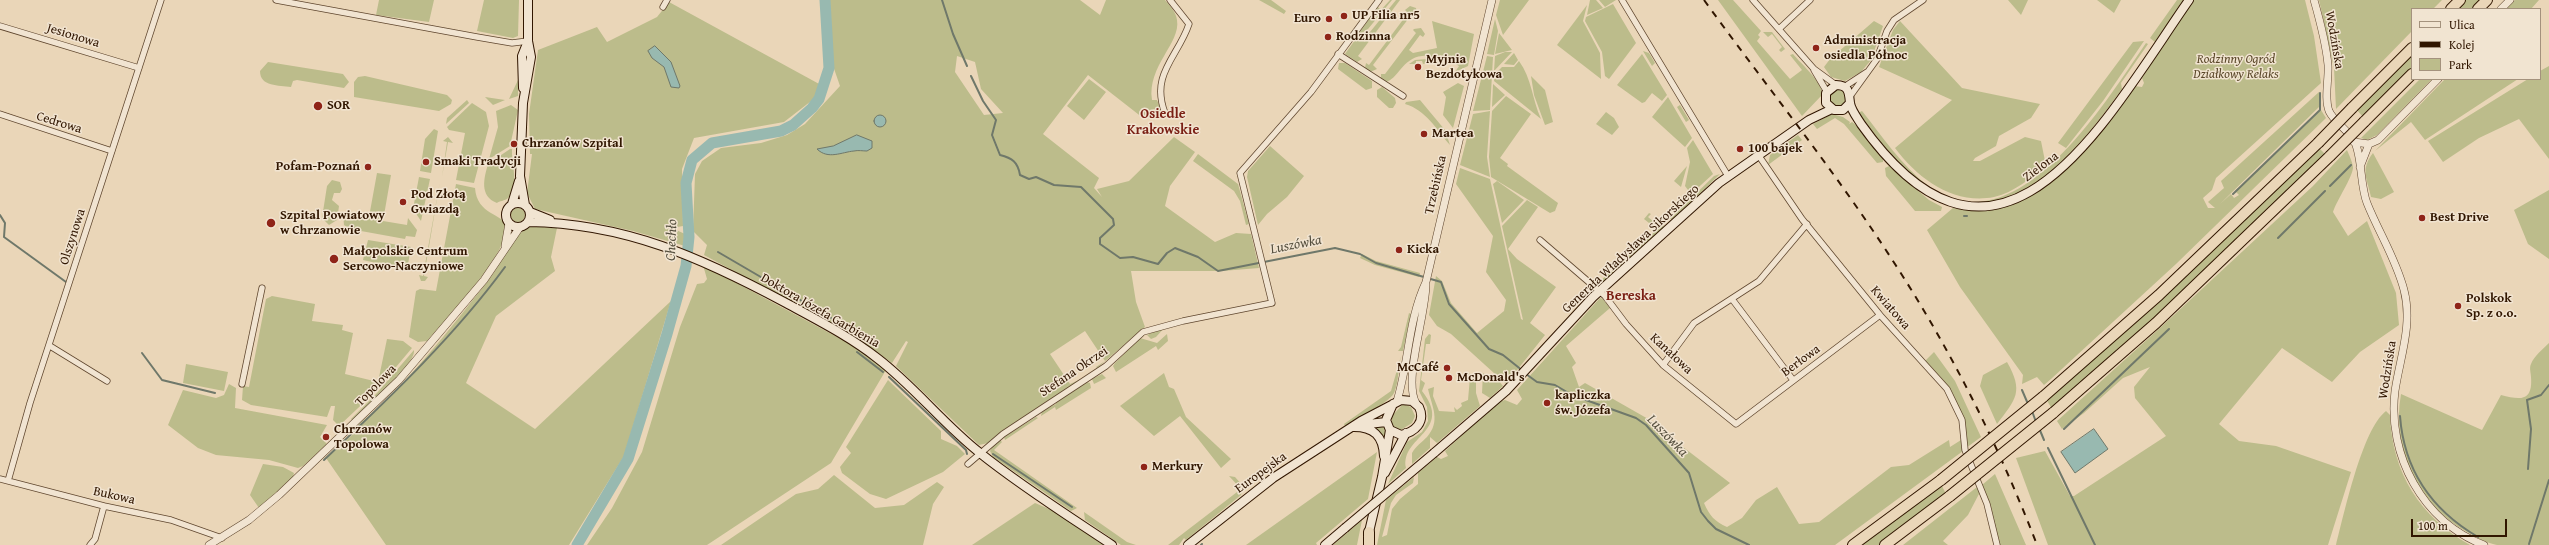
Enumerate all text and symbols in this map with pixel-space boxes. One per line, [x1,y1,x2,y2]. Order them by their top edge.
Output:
place label: UP Filia nr5 [1352,8,1420,24]
legend [2411,8,2541,80]
street label: Wodzińska [2321,10,2347,70]
place label: Euro [1294,11,1321,27]
marker: UP Filia nr5 [1339,11,1349,21]
marker: Euro [1324,14,1334,24]
text: Ulica [2449,16,2475,33]
street label: Jesionowa [45,21,101,51]
place label: Rodzinna [1336,29,1391,45]
marker: Rodzinna [1323,32,1333,42]
place label: Administracja osiedla Północ [1824,33,1907,64]
text: Kolej [2449,36,2474,53]
marker: Administracja osiedla Północ [1811,43,1821,53]
place label: Myjnia Bezdotykowa [1426,52,1502,83]
park label: Rodzinny Ogród Działkowy Relaks [2193,52,2279,83]
text: Park [2449,56,2472,73]
marker: Myjnia Bezdotykowa [1413,62,1423,72]
place label: SOR [327,98,350,114]
marker: SOR [312,100,324,112]
district label: Osiedle Krakowskie [1127,106,1199,138]
street label: Cedrowa [34,109,84,137]
place label: Martea [1432,126,1474,142]
marker: Martea [1419,129,1429,139]
place label: Chrzanów Szpital [522,136,623,152]
marker: Chrzanów Szpital [509,139,519,149]
place label: 100 bajek [1748,141,1802,157]
marker: 100 bajek [1735,144,1745,154]
street label: Zielona [2020,149,2062,185]
place label: Smaki Tradycji [434,154,521,170]
street label: Trzebińska [1422,154,1450,216]
marker: Smaki Tradycji [421,157,431,167]
place label: Pofam-Poznań [276,159,360,175]
marker: Pofam-Poznań [363,162,373,172]
street label: Generała Władysława Sikorskiego [1559,181,1703,317]
place label: Pod Złotą Gwiazdą [411,187,466,218]
marker: Pod Złotą Gwiazdą [398,197,408,207]
street label: Olszynowa [57,207,89,267]
place label: Szpital Powiatowy w Chrzanowie [280,208,385,239]
place label: Best Drive [2430,210,2489,226]
marker: Best Drive [2417,213,2427,223]
marker: Szpital Powiatowy w Chrzanowie [265,217,277,229]
water label: Chechło [663,219,681,261]
water label: Luszówka [1269,232,1323,258]
place label: Kicka [1407,242,1439,258]
place label: Małopolskie Centrum Sercowo-Naczyniowe [343,244,468,275]
marker: Kicka [1394,245,1404,255]
marker: Małopolskie Centrum Sercowo-Naczyniowe [328,253,340,265]
street label: Doktora Józefa Garbienia [758,270,882,352]
street label: Kwiatowa [1867,283,1913,333]
district label: Bereska [1606,288,1656,304]
place label: Polskok Sp. z o.o. [2466,291,2517,322]
marker: Polskok Sp. z o.o. [2453,301,2463,311]
street label: Kanałowa [1646,330,1696,378]
street label: Wodzińska [2376,340,2400,400]
street label: Berłowa [1779,342,1823,380]
street label: Stefana Okrzei [1037,343,1111,401]
place label: McCafé [1397,360,1439,376]
street label: Topolowa [352,362,400,410]
marker: McCafé [1442,363,1452,373]
place label: McDonald's [1457,370,1525,386]
marker: McDonald's [1444,373,1454,383]
place label: kapliczka św. Józefa [1555,388,1611,419]
marker: kapliczka św. Józefa [1542,398,1552,408]
water label: Luszówka [1643,412,1691,460]
place label: Chrzanów Topolowa [334,422,392,453]
marker: Chrzanów Topolowa [321,432,331,442]
street label: Europejska [1232,449,1290,497]
place label: Merkury [1152,459,1203,475]
marker: Merkury [1139,462,1149,472]
street label: Bukowa [92,484,136,508]
scale bar [2413,511,2509,537]
text: 100 m [2418,517,2448,534]

